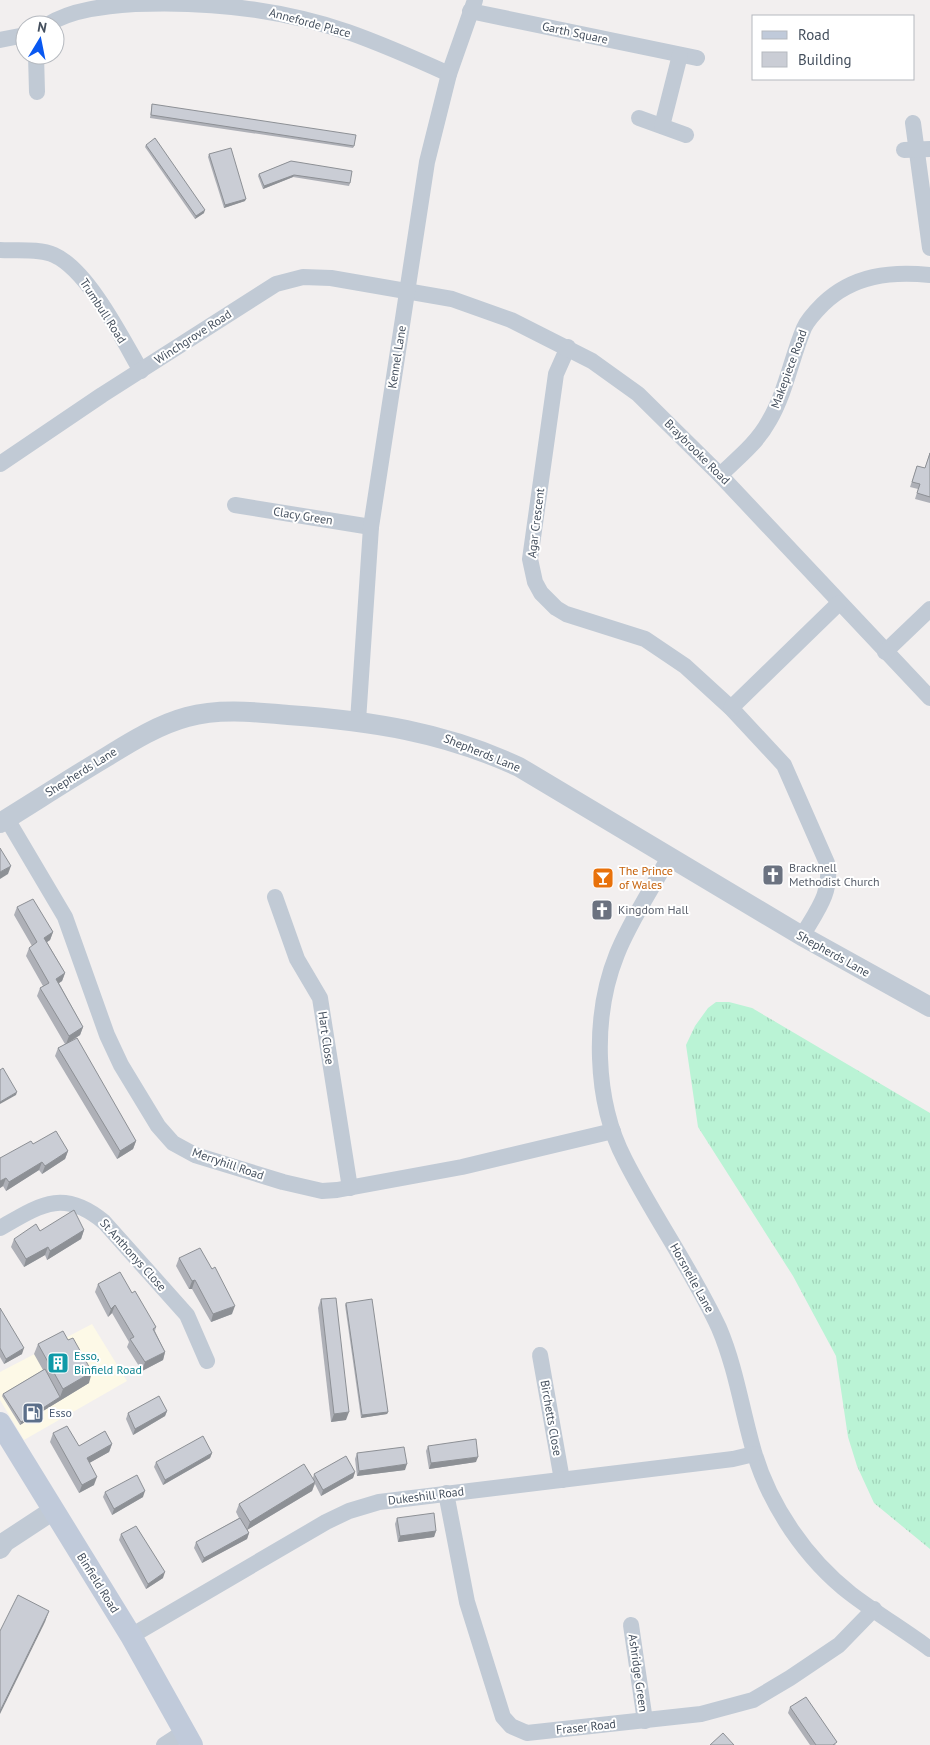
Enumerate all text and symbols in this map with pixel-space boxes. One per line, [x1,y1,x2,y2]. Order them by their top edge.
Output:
street label: Anneforde Place [268,4,352,41]
north arrow [15,15,65,65]
legend [752,15,915,80]
text: N [36,18,48,37]
street label: Garth Square [541,18,609,47]
text: Road [798,25,830,44]
text: Building [798,50,852,69]
street label: Trumbull Road [77,276,130,346]
street label: Winchgrove Road [151,306,234,367]
street label: Kennel Lane [384,324,409,389]
street label: Makepiece Road [767,327,810,410]
street label: Braybrooke Road [662,416,733,487]
street label: Agar Crescent [524,487,547,559]
street label: Clacy Green [272,503,334,528]
street label: Shepherds Lane [442,730,523,775]
street label: Shepherds Lane [42,744,119,800]
place label: Bracknell Methodist Church [789,860,880,889]
place label: The Prince of Wales [619,863,673,892]
church icon: Bracknell Methodist Church [761,863,785,887]
bar icon: The Prince of Wales [591,866,615,890]
church icon: Kingdom Hall [590,898,614,922]
place label: Kingdom Hall [618,902,689,917]
street label: Shepherds Lane [794,927,873,980]
street label: Hart Close [315,1010,338,1066]
street label: Merryhill Road [190,1144,266,1183]
street label: St Anthonys Close [97,1215,170,1294]
street label: Horsneile Lane [667,1240,718,1315]
place label: Esso, Binfield Road [74,1348,142,1377]
building icon: Esso, Binfield Road [46,1351,70,1375]
street label: Birchetts Close [537,1379,566,1457]
fuel station icon: Esso [21,1401,45,1425]
place label: Esso [49,1405,72,1420]
street label: Dukeshill Road [387,1483,465,1508]
street label: Binfield Road [74,1550,123,1616]
street label: Ashridge Green [626,1633,651,1713]
street label: Fraser Road [555,1716,617,1737]

